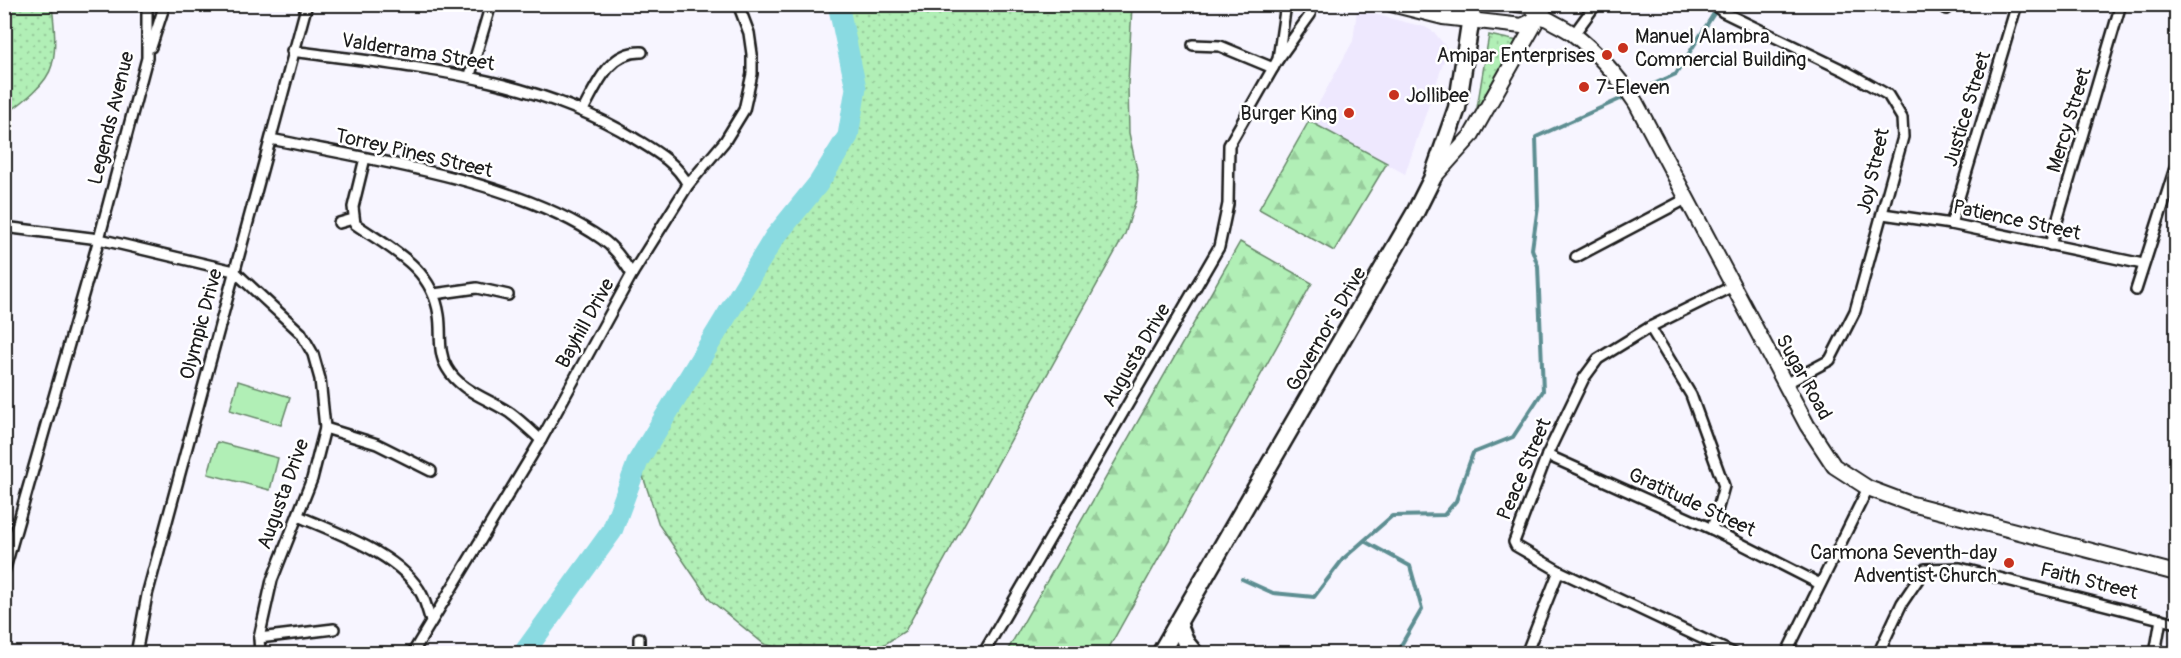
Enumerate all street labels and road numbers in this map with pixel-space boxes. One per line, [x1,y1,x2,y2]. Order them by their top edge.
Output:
street label: Valderrama Street [339,28,497,77]
street label: Justice Street [1938,48,1997,169]
street label: Legends Avenue [82,49,140,187]
street label: Mercy Street [2041,63,2097,176]
street label: Torrey Pines Street [333,123,496,183]
street label: Joy Street [1851,125,1895,216]
street label: Patience Street [1951,194,2084,246]
street label: Governor's Drive [1280,262,1372,396]
street label: Olympic Drive [174,266,228,382]
street label: Bayhill Drive [550,274,620,372]
street label: Augusta Drive [1096,299,1176,411]
street label: Sugar Road [1770,330,1838,424]
street label: Peace Street [1491,413,1557,524]
street label: Augusta Drive [251,435,315,553]
street label: Gratitude Street [1625,462,1760,543]
street label: Faith Street [2038,557,2141,605]

